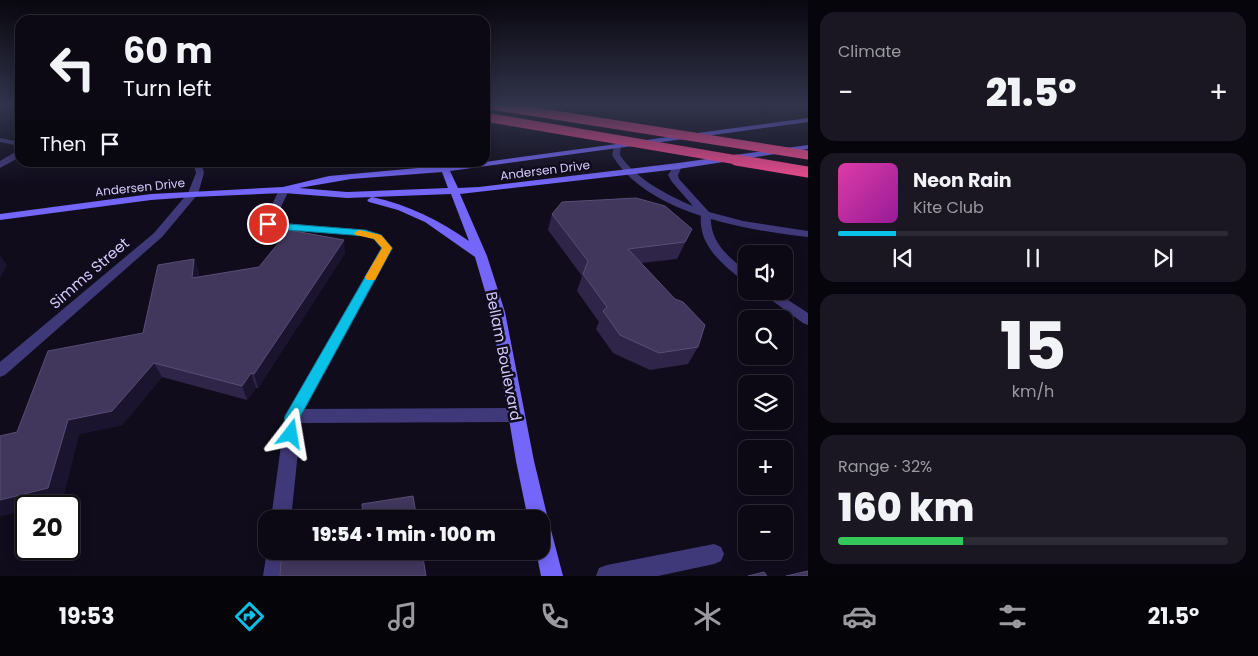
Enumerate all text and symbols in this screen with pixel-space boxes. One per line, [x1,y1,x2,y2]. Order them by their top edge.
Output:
text: 60 m [123,26,213,75]
icon: left [40,35,105,100]
text: Climate [838,40,901,63]
text: 21.5° [986,66,1077,119]
text: Turn left [123,73,211,104]
text: − [838,73,853,112]
text: + [1209,73,1228,112]
icon: arrive [96,130,124,158]
text: Then [40,131,86,158]
street label: Andersen Drive [499,156,591,184]
text: Neon Rain [913,167,1012,194]
street label: Andersen Drive [94,174,186,200]
text: Kite Club [913,196,984,219]
pin [247,203,289,245]
icon: arrive [254,210,282,238]
street label: Simms Street [45,233,133,313]
icon: previous [889,244,917,272]
icon: pause [1019,244,1047,272]
icon: next [1149,244,1177,272]
map controls [738,245,793,560]
button: sound [738,245,793,300]
street label: Bellam Boulevard [481,290,527,422]
text: 15 [1000,301,1066,392]
button: search [738,310,793,365]
button: layers [738,375,793,430]
text: km/h [1012,380,1054,403]
position arrow [264,407,316,459]
button: + [738,440,793,495]
text: Range · 32% [838,455,932,478]
text: 160 km [838,481,974,534]
speed limit sign: 20 [15,495,80,560]
button: − [738,505,793,560]
text: 19:54 · 1 min · 100 m [312,521,496,548]
icon: directions [232,599,267,634]
icon: music [385,599,420,634]
icon: phone [537,599,572,634]
icon: climate [690,599,725,634]
icon: car [842,599,877,634]
icon: filters [995,599,1030,634]
text: 19:53 [59,601,114,632]
text: 21.5° [1148,601,1199,632]

